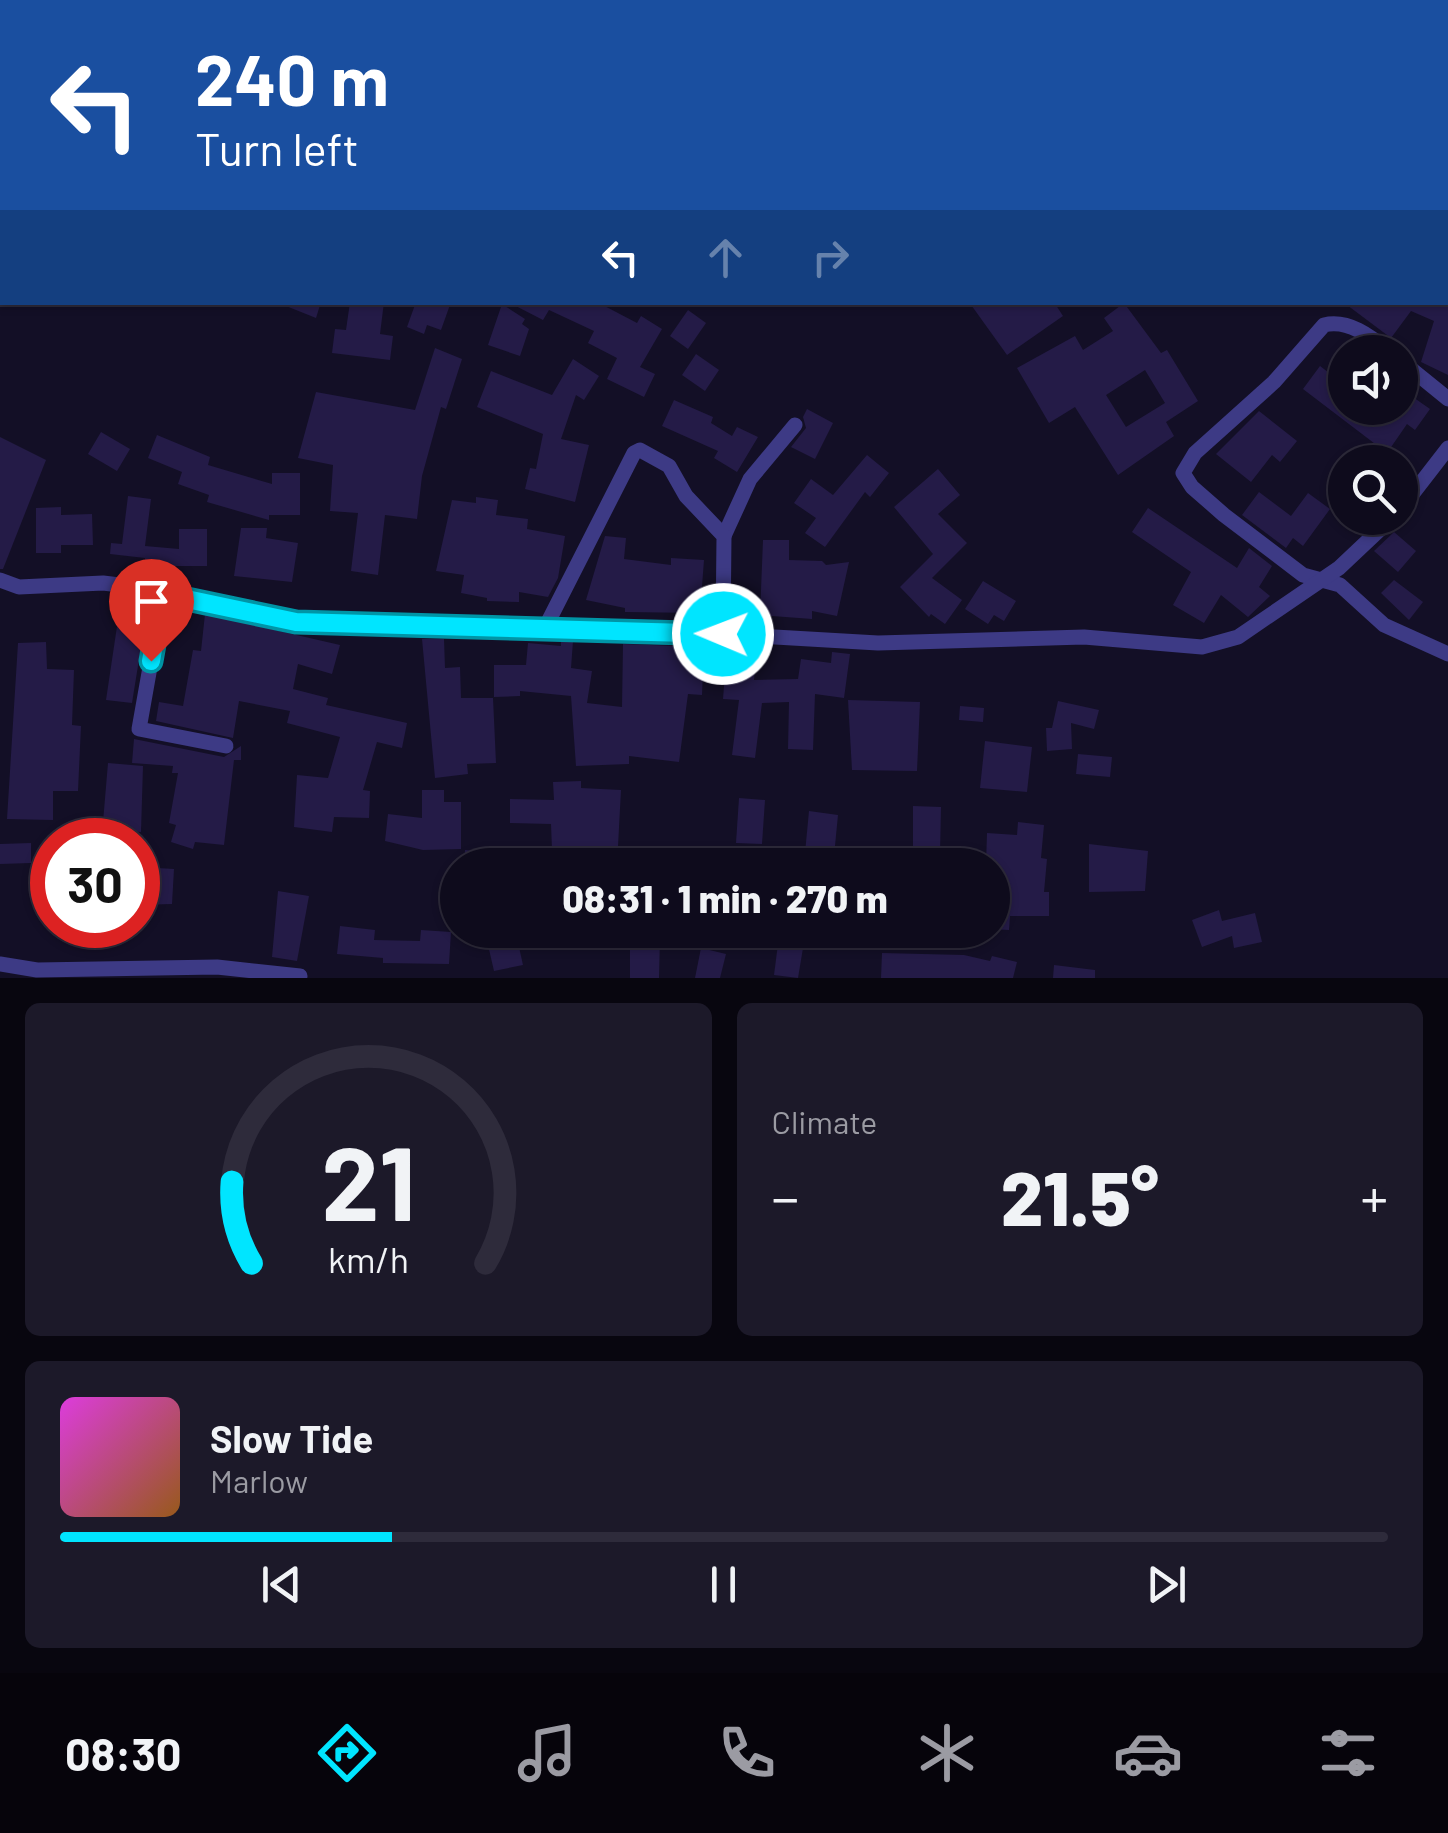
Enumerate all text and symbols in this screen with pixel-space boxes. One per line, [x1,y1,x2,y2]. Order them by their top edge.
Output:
text: 240 m [195,36,389,120]
icon: left [30,40,160,170]
text: Turn left [195,121,359,175]
icon: left [593,230,648,285]
icon: ahead [698,230,753,285]
icon: right [803,230,858,285]
map controls [1328,335,1418,535]
button: sound [1328,335,1418,425]
button: search [1328,445,1418,535]
pin [109,559,194,662]
icon: arrive [124,574,179,629]
position arrow [671,582,775,686]
speed limit sign: 30 [30,818,160,948]
text: 08:31 · 1 min · 270 m [562,875,888,921]
text: Climate [772,1102,877,1140]
text: 21 [321,1117,415,1242]
text: 21.5° [1001,1151,1159,1241]
text: − [772,1163,799,1229]
text: + [1360,1163,1388,1229]
text: km/h [328,1237,409,1280]
text: Slow Tide [210,1415,373,1461]
text: Marlow [210,1461,308,1499]
icon: previous [254,1557,309,1612]
icon: pause [696,1557,751,1612]
icon: next [1139,1557,1194,1612]
icon: directions [312,1718,382,1788]
icon: music [512,1718,582,1788]
icon: phone [712,1718,782,1788]
icon: climate [912,1718,982,1788]
icon: car [1113,1718,1183,1788]
icon: filters [1313,1718,1383,1788]
text: 08:30 [65,1726,181,1780]

